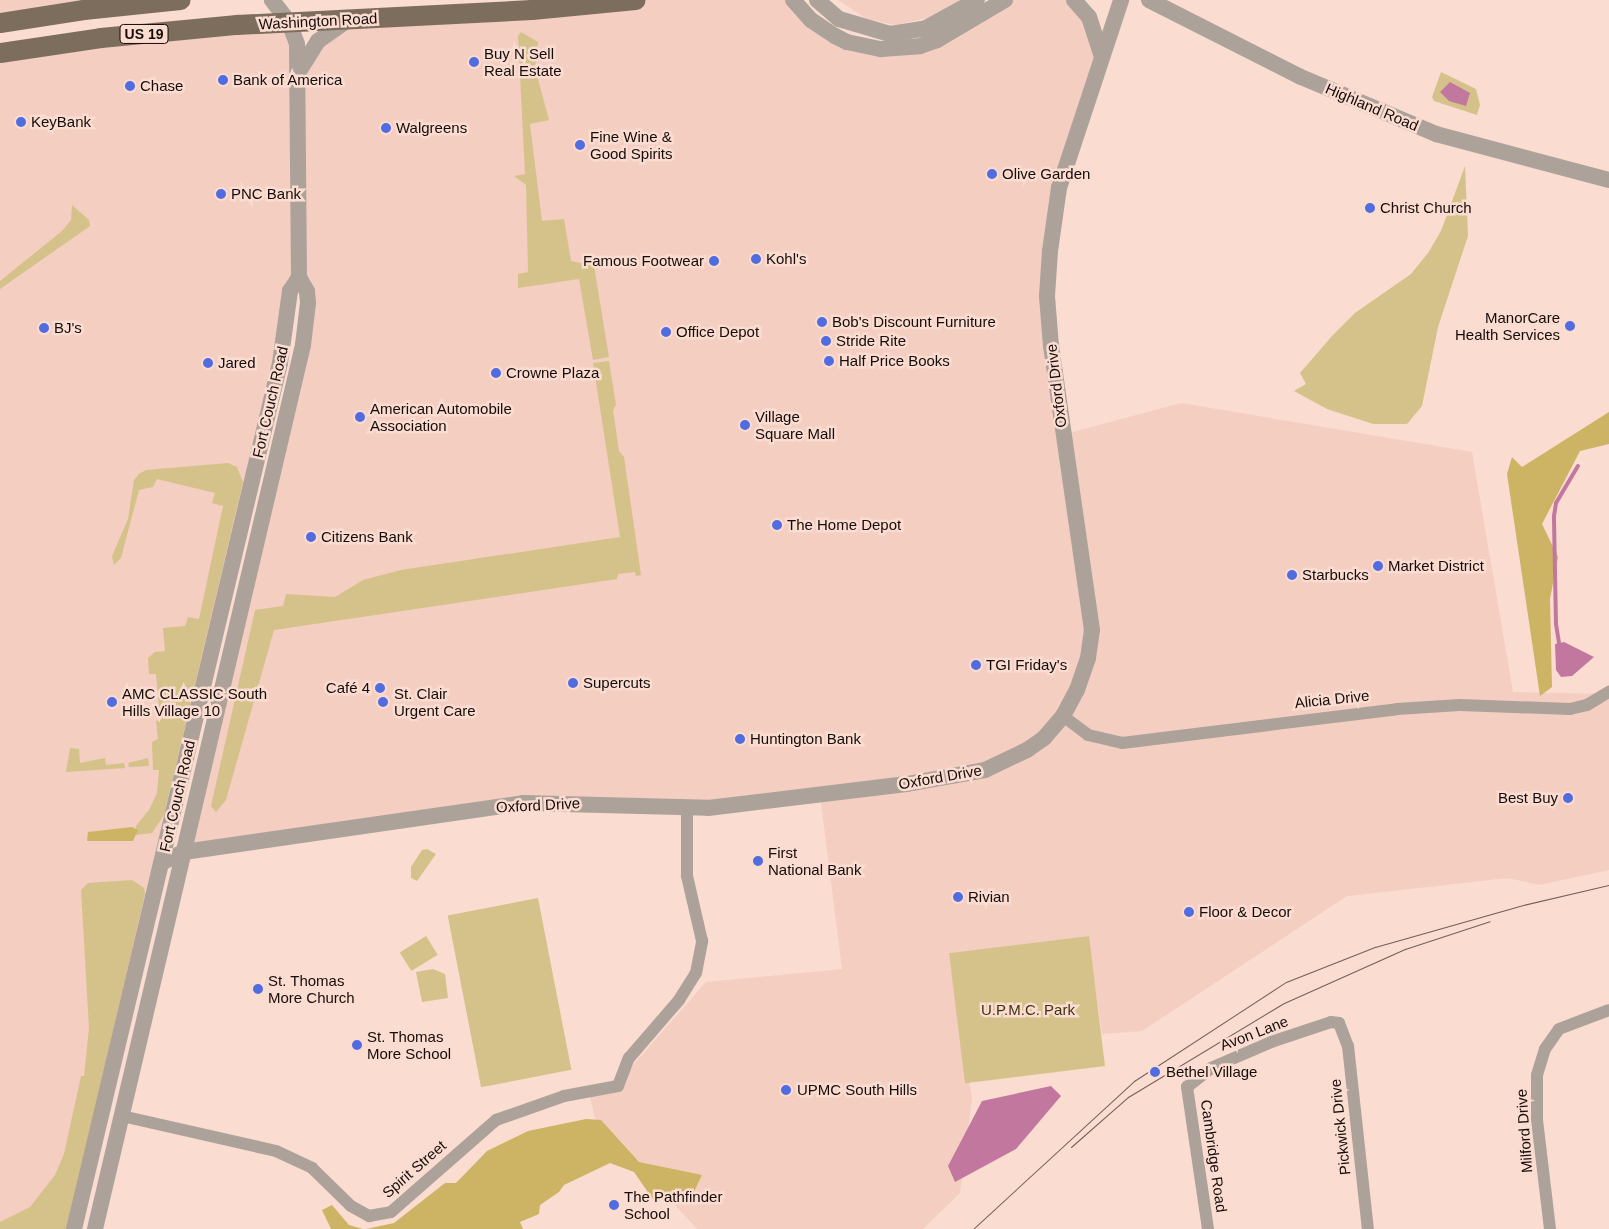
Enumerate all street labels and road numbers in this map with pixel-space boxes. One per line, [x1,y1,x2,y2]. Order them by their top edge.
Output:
street label: Washington Road [258,9,378,33]
road number: US 19 [119,22,169,46]
street label: Highland Road [1323,79,1421,135]
street label: Oxford Drive [1042,343,1070,429]
street label: Fort Couch Road [248,344,292,460]
street label: Alicia Drive [1294,686,1370,712]
street label: Fort Couch Road [155,738,199,854]
street label: Oxford Drive [897,761,983,793]
street label: Oxford Drive [495,794,581,816]
street label: Avon Lane [1217,1012,1291,1054]
street label: Pickwick Drive [1326,1078,1354,1176]
street label: Milford Drive [1512,1088,1536,1174]
street label: Cambridge Road [1197,1099,1231,1213]
street label: Spirit Street [379,1137,449,1201]

